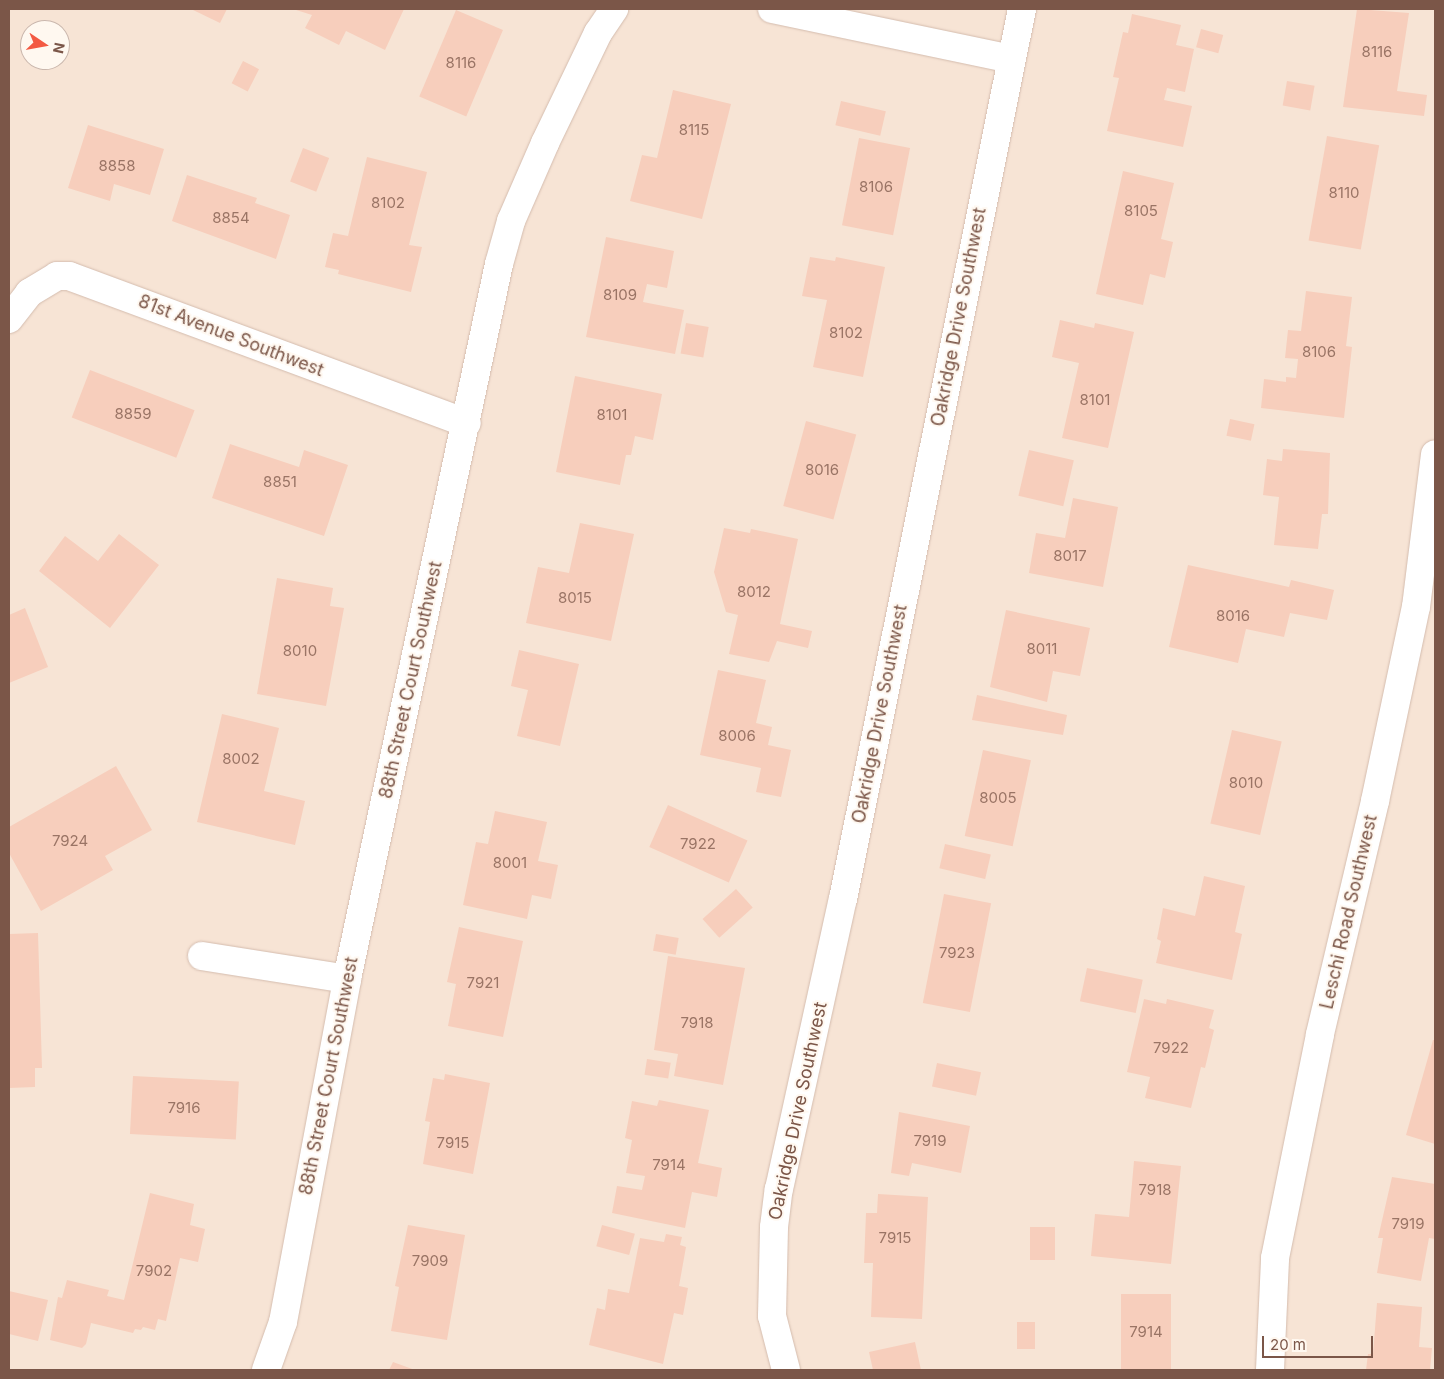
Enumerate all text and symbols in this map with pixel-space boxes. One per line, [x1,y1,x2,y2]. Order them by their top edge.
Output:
north arrow [20,20,70,70]
text: N [50,41,69,55]
house number: 8116 [1362,43,1392,61]
house number: 8116 [446,54,476,72]
house number: 8115 [679,121,709,139]
house number: 8858 [99,157,135,175]
house number: 8106 [859,178,893,196]
house number: 8110 [1329,184,1359,202]
house number: 8102 [371,194,405,212]
house number: 8105 [1124,202,1158,220]
street label: Oakridge Drive Southwest [927,206,991,428]
house number: 8854 [212,209,250,227]
house number: 8109 [603,286,637,304]
street label: 81st Avenue Southwest [135,291,327,381]
house number: 8102 [829,324,863,342]
house number: 8106 [1302,343,1336,361]
house number: 8101 [1080,391,1110,409]
house number: 8859 [115,405,151,423]
house number: 8101 [597,406,627,424]
house number: 8016 [805,461,839,479]
house number: 8851 [263,473,297,491]
house number: 8017 [1053,547,1087,565]
street label: 88th Street Court Southwest [375,559,447,801]
house number: 8012 [737,583,771,601]
house number: 8015 [558,589,592,607]
street label: Oakridge Drive Southwest [848,603,912,825]
house number: 8016 [1216,607,1250,625]
house number: 8011 [1027,640,1057,658]
house number: 8010 [283,642,317,660]
house number: 8006 [718,727,756,745]
house number: 8002 [222,750,260,768]
house number: 8010 [1229,774,1263,792]
house number: 8005 [979,789,1017,807]
street label: Leschi Road Southwest [1316,813,1382,1011]
house number: 7924 [52,832,88,850]
house number: 7922 [680,835,716,853]
house number: 8001 [493,854,527,872]
house number: 7923 [939,944,975,962]
street label: 88th Street Court Southwest [295,955,363,1197]
house number: 7921 [467,974,499,992]
street label: Oakridge Drive Southwest [764,1000,832,1222]
house number: 7918 [680,1014,714,1032]
house number: 7922 [1153,1039,1189,1057]
house number: 7916 [167,1099,201,1117]
house number: 7919 [913,1132,947,1150]
house number: 7915 [437,1134,469,1152]
house number: 7914 [652,1156,686,1174]
house number: 7918 [1138,1181,1172,1199]
house number: 7919 [1391,1215,1425,1233]
house number: 7915 [879,1229,911,1247]
house number: 7909 [412,1252,448,1270]
house number: 7902 [136,1262,172,1280]
house number: 7914 [1129,1323,1163,1341]
scale bar [1264,1326,1375,1358]
text: 20 m [1270,1335,1306,1354]

